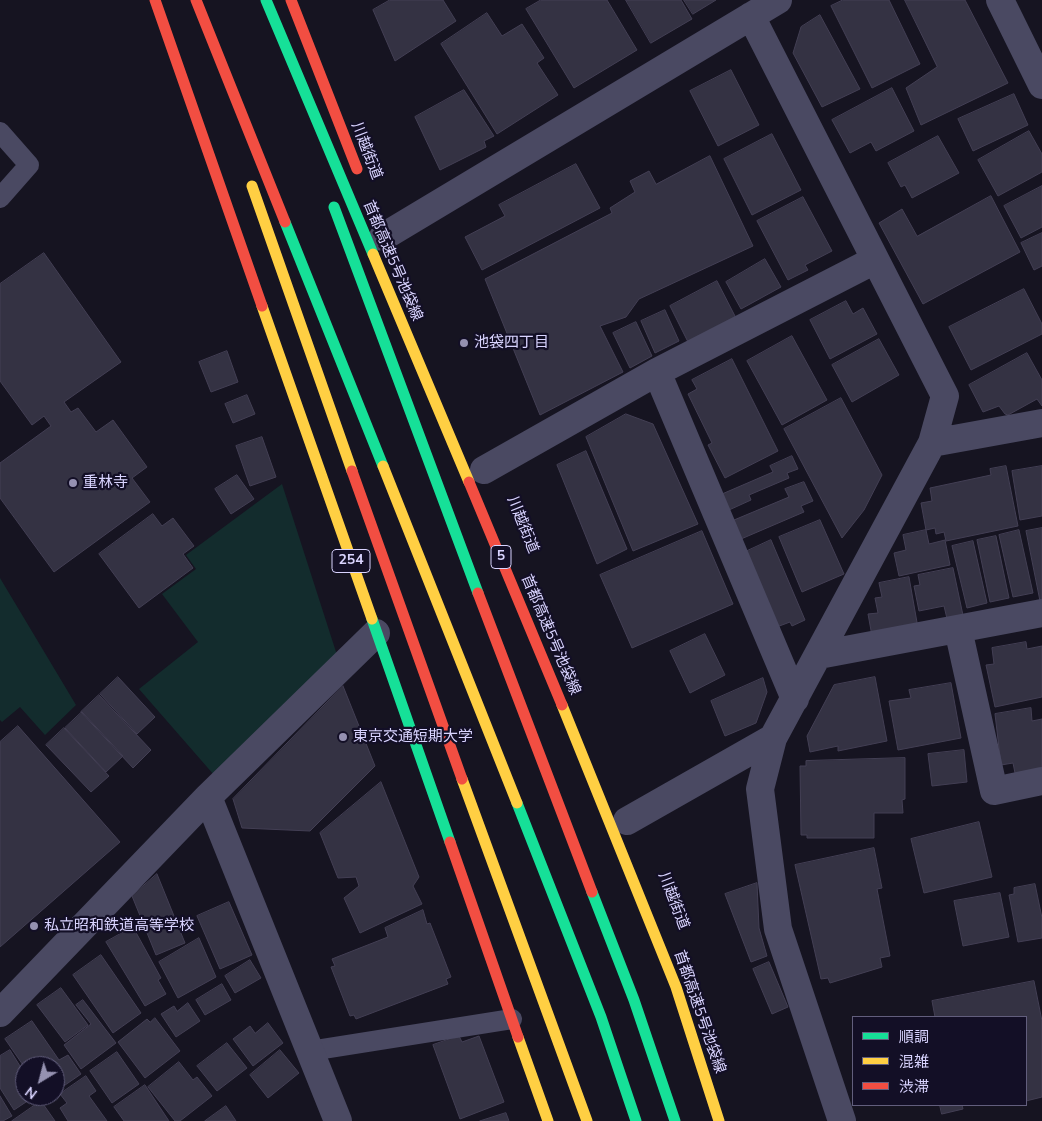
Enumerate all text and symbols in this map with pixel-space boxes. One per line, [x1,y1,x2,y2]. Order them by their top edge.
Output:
street label: 川越街道 [347,120,385,182]
street label: 首都高速5号池袋線 [359,198,425,324]
place label: 池袋四丁目 [474,334,549,352]
marker: 池袋四丁目 [458,337,470,349]
place label: 重林寺 [83,474,128,492]
marker: 重林寺 [67,477,79,489]
street label: 川越街道 [502,494,542,556]
road number: 5 [491,546,511,568]
road number: 254 [332,550,370,572]
street label: 首都高速5号池袋線 [517,572,583,698]
place label: 東京交通短期大学 [353,728,473,746]
marker: 東京交通短期大学 [337,731,349,743]
street label: 川越街道 [654,870,692,932]
place label: 私立昭和鉄道高等学校 [44,917,194,935]
marker: 私立昭和鉄道高等学校 [28,920,40,932]
street label: 首都高速5号池袋線 [669,948,729,1076]
legend [852,1016,1027,1106]
text: 順調 [899,1027,929,1047]
text: 混雑 [899,1052,929,1072]
north arrow [15,1056,65,1106]
text: 渋滞 [899,1077,929,1097]
text: N [21,1082,41,1103]

